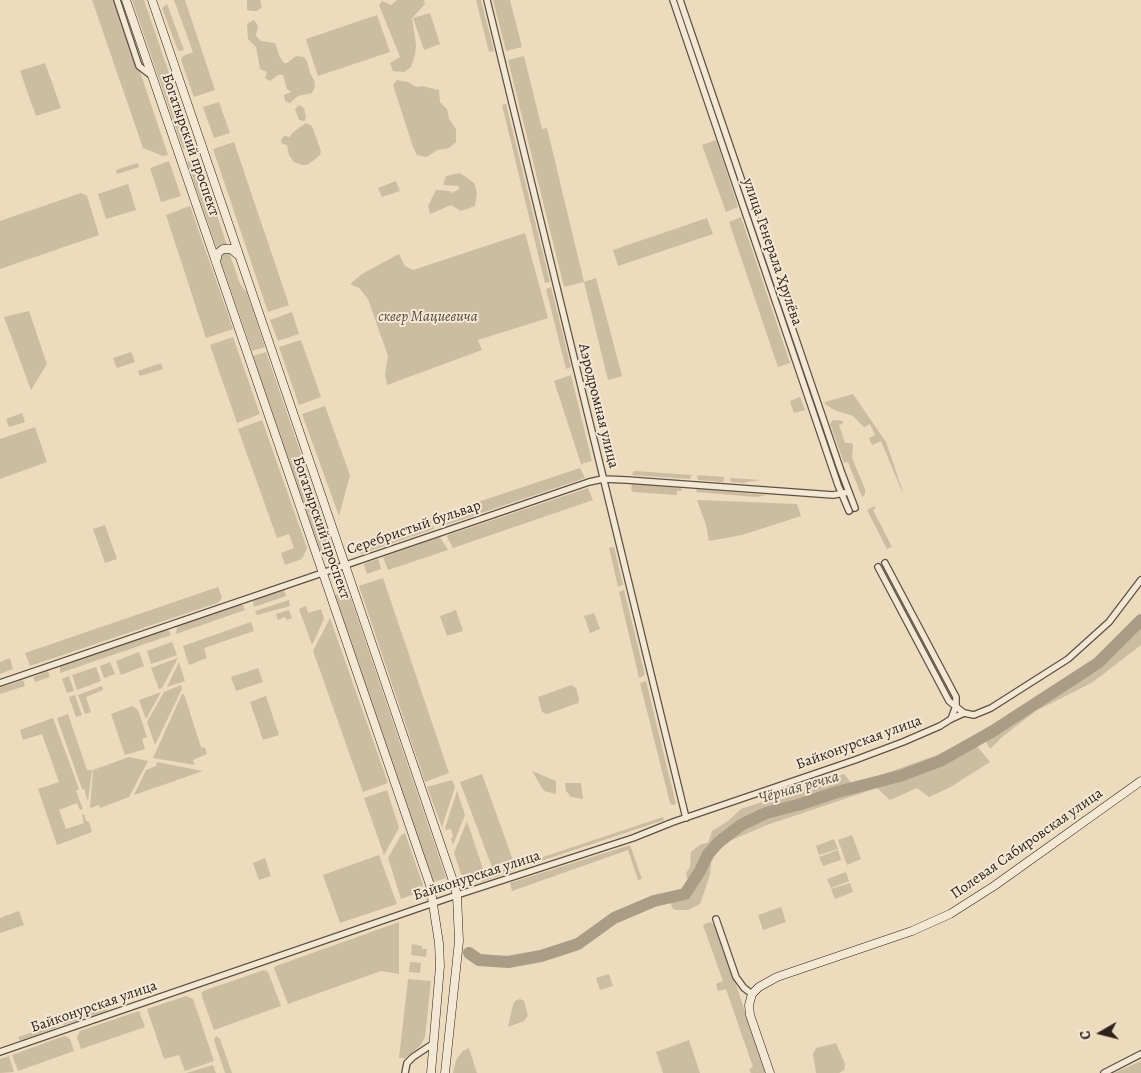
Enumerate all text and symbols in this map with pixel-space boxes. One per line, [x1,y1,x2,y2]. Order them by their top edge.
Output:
street label: Богатырский проспект [157,71,223,219]
street label: улица Генерала Хрулёва [738,176,806,328]
park label: сквер Мациевича [378,308,478,326]
street label: Аэродромная улица [574,342,622,470]
street label: Богатырский проспект [288,454,354,602]
street label: Серебристый бульвар [345,497,483,559]
street label: Байконурская улица [794,712,924,774]
water label: Чёрная речка [757,767,841,809]
street label: Полевая Сабировская улица [948,785,1106,903]
street label: Байконурская улица [411,847,543,905]
street label: Байконурская улица [28,977,160,1037]
north arrow [1076,1008,1126,1058]
text: С [1076,1030,1096,1041]

